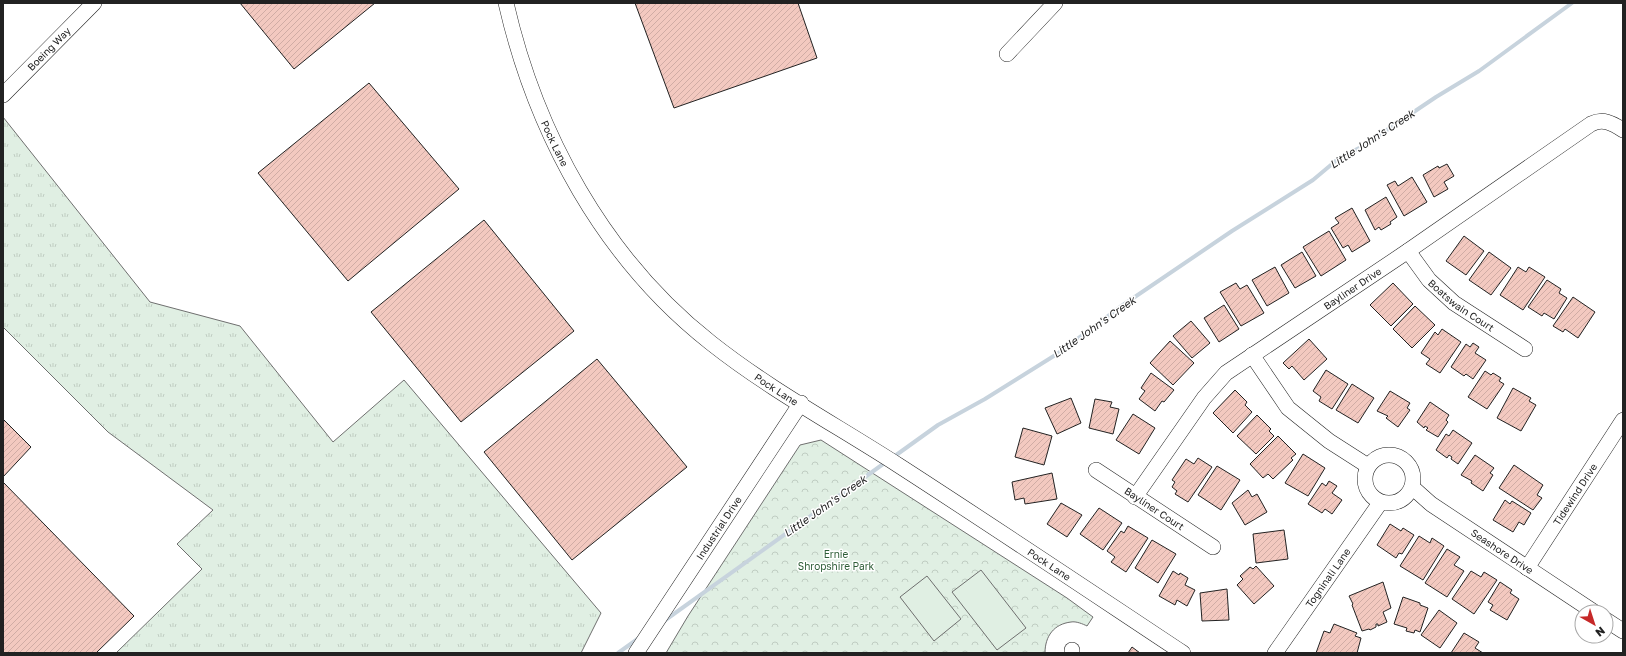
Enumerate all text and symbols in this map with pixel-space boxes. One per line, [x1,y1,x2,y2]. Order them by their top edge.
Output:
street label: Boeing Way [25,24,73,73]
water label: Little John's Creek [1327,105,1418,171]
street label: Pock Lane [539,119,571,169]
street label: Bayliner Drive [1321,265,1384,312]
street label: Boatswain Court [1426,277,1497,334]
water label: Little John's Creek [1050,292,1139,360]
street label: Pock Lane [753,371,801,408]
street label: Tidewind Drive [1550,461,1599,527]
water label: Little John's Creek [781,471,870,539]
street label: Bayliner Court [1122,484,1187,532]
street label: Industrial Drive [693,494,744,562]
street label: Seashore Drive [1469,526,1536,576]
street label: Togninali Lane [1303,545,1353,610]
street label: Pock Lane [1025,546,1073,583]
park label: Ernie Shropshire Park [798,548,875,572]
north arrow [1574,604,1614,644]
text: N [1593,624,1608,640]

